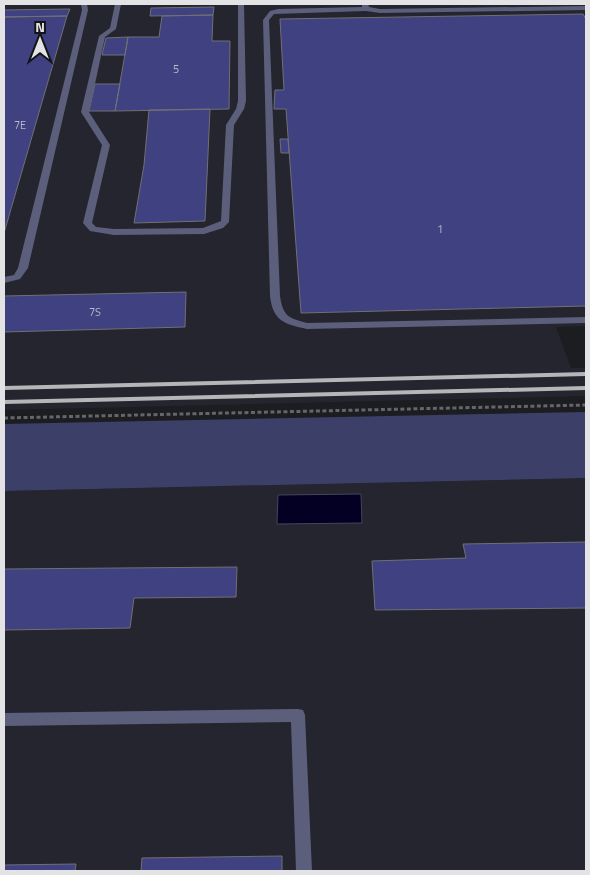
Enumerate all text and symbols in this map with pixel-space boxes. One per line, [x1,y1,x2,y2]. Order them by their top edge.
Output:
north arrow [15,15,65,65]
text: N [35,16,45,37]
house number: 5 [173,61,179,77]
house number: 7E [14,117,26,133]
house number: 1 [437,221,443,237]
house number: 7S [89,304,101,320]

